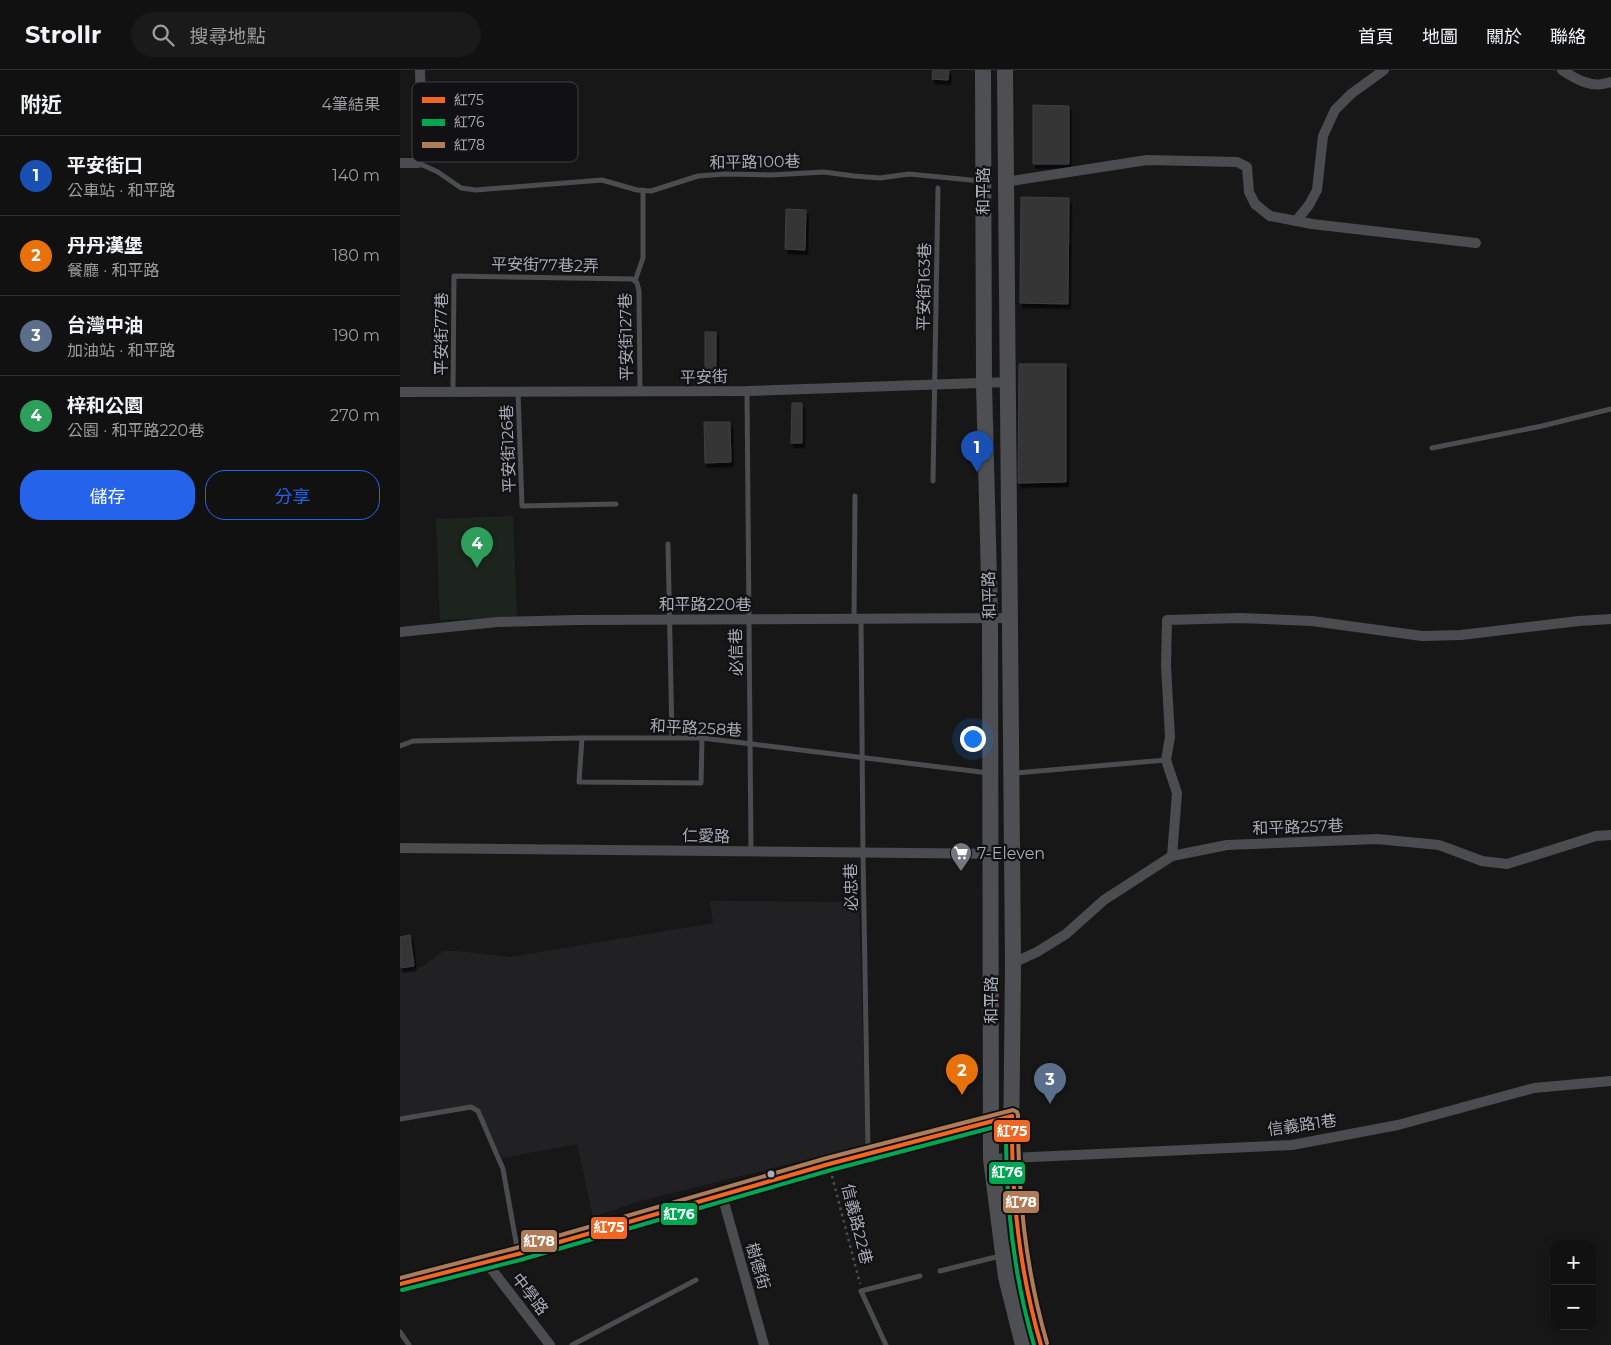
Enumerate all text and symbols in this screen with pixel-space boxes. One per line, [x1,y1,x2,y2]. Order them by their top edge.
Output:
search box [131,12,481,57]
text: Strollr [25,20,101,49]
icon: search [149,21,177,49]
text: 搜尋地點 [189,25,265,48]
text: 首頁 [1358,26,1394,48]
text: 地圖 [1422,26,1458,48]
text: 關於 [1486,26,1522,48]
text: 聯絡 [1550,26,1586,48]
legend [412,82,578,162]
text: 紅75 [454,91,484,109]
text: 附近 [20,92,62,117]
text: 4筆結果 [321,95,380,114]
text: 紅76 [454,113,485,131]
text: 紅78 [454,136,485,154]
street label: 和平路100巷 [709,152,801,172]
text: 平安街口 [67,154,143,177]
text: 1 [33,166,39,185]
text: 140 m [332,166,380,185]
street label: 和平路 [974,167,993,215]
text: 公車站 · 和平路 [67,181,175,200]
text: 丹丹漢堡 [67,234,143,257]
street label: 平安街163巷 [914,243,934,331]
text: 2 [31,246,41,265]
text: 180 m [332,246,380,265]
street label: 平安街77巷2弄 [491,255,599,275]
text: 餐廳 · 和平路 [67,261,159,280]
street label: 平安街77巷 [432,293,451,375]
street label: 平安街127巷 [616,293,636,381]
text: 台灣中油 [67,314,143,337]
text: 3 [31,326,41,345]
text: 190 m [333,326,380,345]
text: 加油站 · 和平路 [67,341,175,360]
street label: 平安街 [680,367,728,387]
text: 梓和公園 [67,394,143,417]
street label: 平安街126巷 [497,404,519,494]
text: 4 [30,406,42,425]
text: 270 m [330,406,380,425]
text: 公園 · 和平路220巷 [67,421,204,440]
pin: 1 [961,431,993,472]
button: 儲存 [20,470,195,520]
button: 分享 [205,470,380,520]
pin: 4 [461,527,493,568]
street label: 和平路 [979,571,999,619]
street label: 和平路220巷 [659,595,751,614]
street label: 必信巷 [726,628,746,676]
street label: 和平路258巷 [649,716,743,740]
your location [960,726,986,752]
street label: 和平路257巷 [1252,816,1344,838]
street label: 仁愛路 [682,826,730,846]
supermarket icon: 7-Eleven [949,841,973,872]
place label: 7-Eleven [977,844,1045,863]
street label: 必忠巷 [841,863,861,911]
street label: 和平路 [982,976,1001,1024]
pin: 2 [946,1054,978,1095]
pin: 3 [1034,1063,1066,1104]
street label: 信義路1巷 [1266,1111,1338,1139]
line badge: 紅75 [993,1119,1031,1143]
text: 紅75 [997,1122,1027,1140]
line badge: 紅76 [988,1161,1026,1185]
text: 紅76 [991,1163,1023,1181]
unlabelled marker [766,1169,776,1179]
street label: 信義路22巷 [838,1182,876,1266]
line badge: 紅78 [1002,1190,1040,1214]
text: 紅78 [1005,1193,1037,1211]
line badge: 紅76 [660,1202,698,1226]
text: 紅76 [663,1205,695,1223]
line badge: 紅75 [590,1216,628,1240]
text: 紅75 [594,1218,624,1236]
line badge: 紅78 [520,1229,558,1253]
text: 紅78 [523,1232,555,1250]
street label: 樹德街 [742,1240,774,1292]
map controls [1551,1240,1596,1330]
button: + [1551,1240,1596,1285]
street label: 中學路 [508,1269,552,1319]
button: − [1551,1285,1596,1330]

